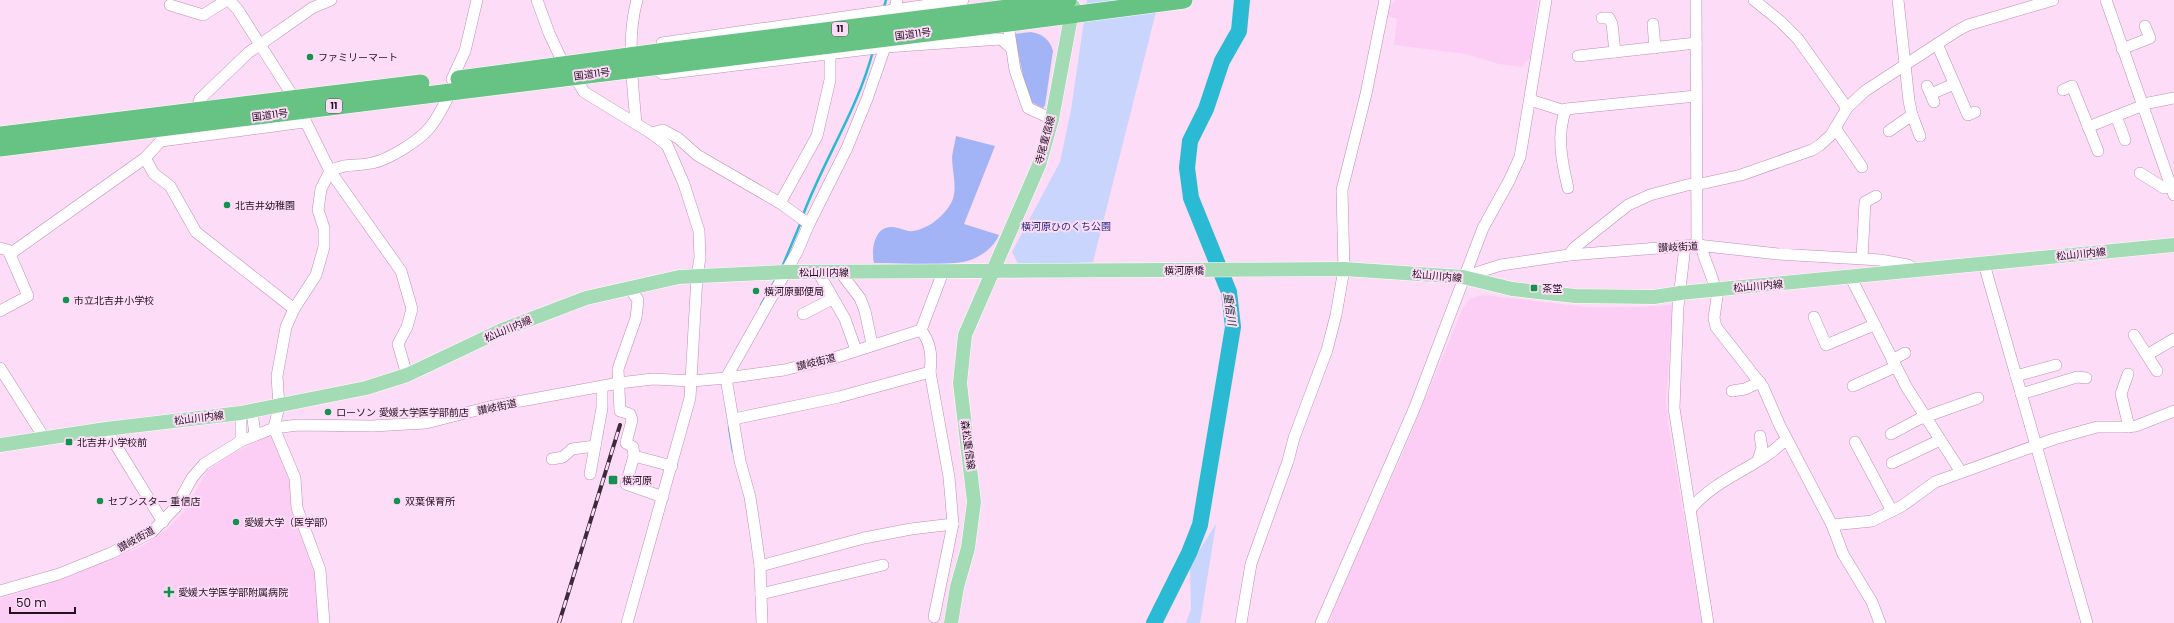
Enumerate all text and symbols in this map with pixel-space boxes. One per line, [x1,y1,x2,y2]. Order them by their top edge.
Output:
road number: 11 [832,22,848,36]
street label: 国道11号 [894,24,932,44]
place label: ファミリーマート [318,50,398,65]
marker: ファミリーマート [305,52,315,62]
street label: 国道11号 [573,64,611,84]
road number: 11 [326,99,342,113]
street label: 国道11号 [251,105,289,125]
street label: 寺尾重信線 [1031,114,1059,166]
place label: 北吉井幼稚園 [235,198,295,213]
marker: 北吉井幼稚園 [222,200,232,210]
park label: 横河原ひのくち公園 [1021,219,1111,234]
street label: 讃岐街道 [1658,238,1698,256]
street label: 松山川内線 [2055,244,2107,264]
street label: 横河原橋 [1164,263,1204,278]
street label: 松山川内線 [799,265,849,280]
street label: 松山川内線 [1411,266,1463,286]
street label: 松山川内線 [1732,276,1784,296]
place label: 茶堂 [1542,281,1562,296]
marker: 茶堂 [1529,283,1539,293]
place label: 横河原郵便局 [764,284,824,299]
marker: 横河原郵便局 [751,286,761,296]
water label: 重信川 [1220,292,1240,327]
place label: 市立北吉井小学校 [74,293,154,308]
marker: 市立北吉井小学校 [61,295,71,305]
street label: 松山川内線 [482,312,534,346]
street label: 讃岐街道 [795,350,837,374]
street label: 讃岐街道 [476,396,518,418]
place label: ローソン 愛媛大学医学部前店 [336,405,469,420]
marker: ローソン 愛媛大学医学部前店 [323,407,333,417]
street label: 松山川内線 [173,408,225,428]
street label: 森松重信線 [957,419,979,471]
place label: 北吉井小学校前 [77,435,147,450]
marker: 北吉井小学校前 [64,437,74,447]
place label: 横河原 [622,473,652,488]
marker: 横河原 [607,474,619,486]
place label: セブンスター 重信店 [108,494,200,509]
place label: 双葉保育所 [405,494,455,509]
marker: セブンスター 重信店 [95,496,105,506]
marker: 双葉保育所 [392,496,402,506]
place label: 愛媛大学（医学部） [244,515,334,530]
marker: 愛媛大学（医学部） [231,517,241,527]
street label: 讃岐街道 [115,523,157,555]
place label: 愛媛大学医学部附属病院 [178,585,288,600]
marker: 愛媛大学医学部附属病院 [163,586,175,598]
scale bar [10,589,75,615]
text: 50 m [16,594,47,611]

